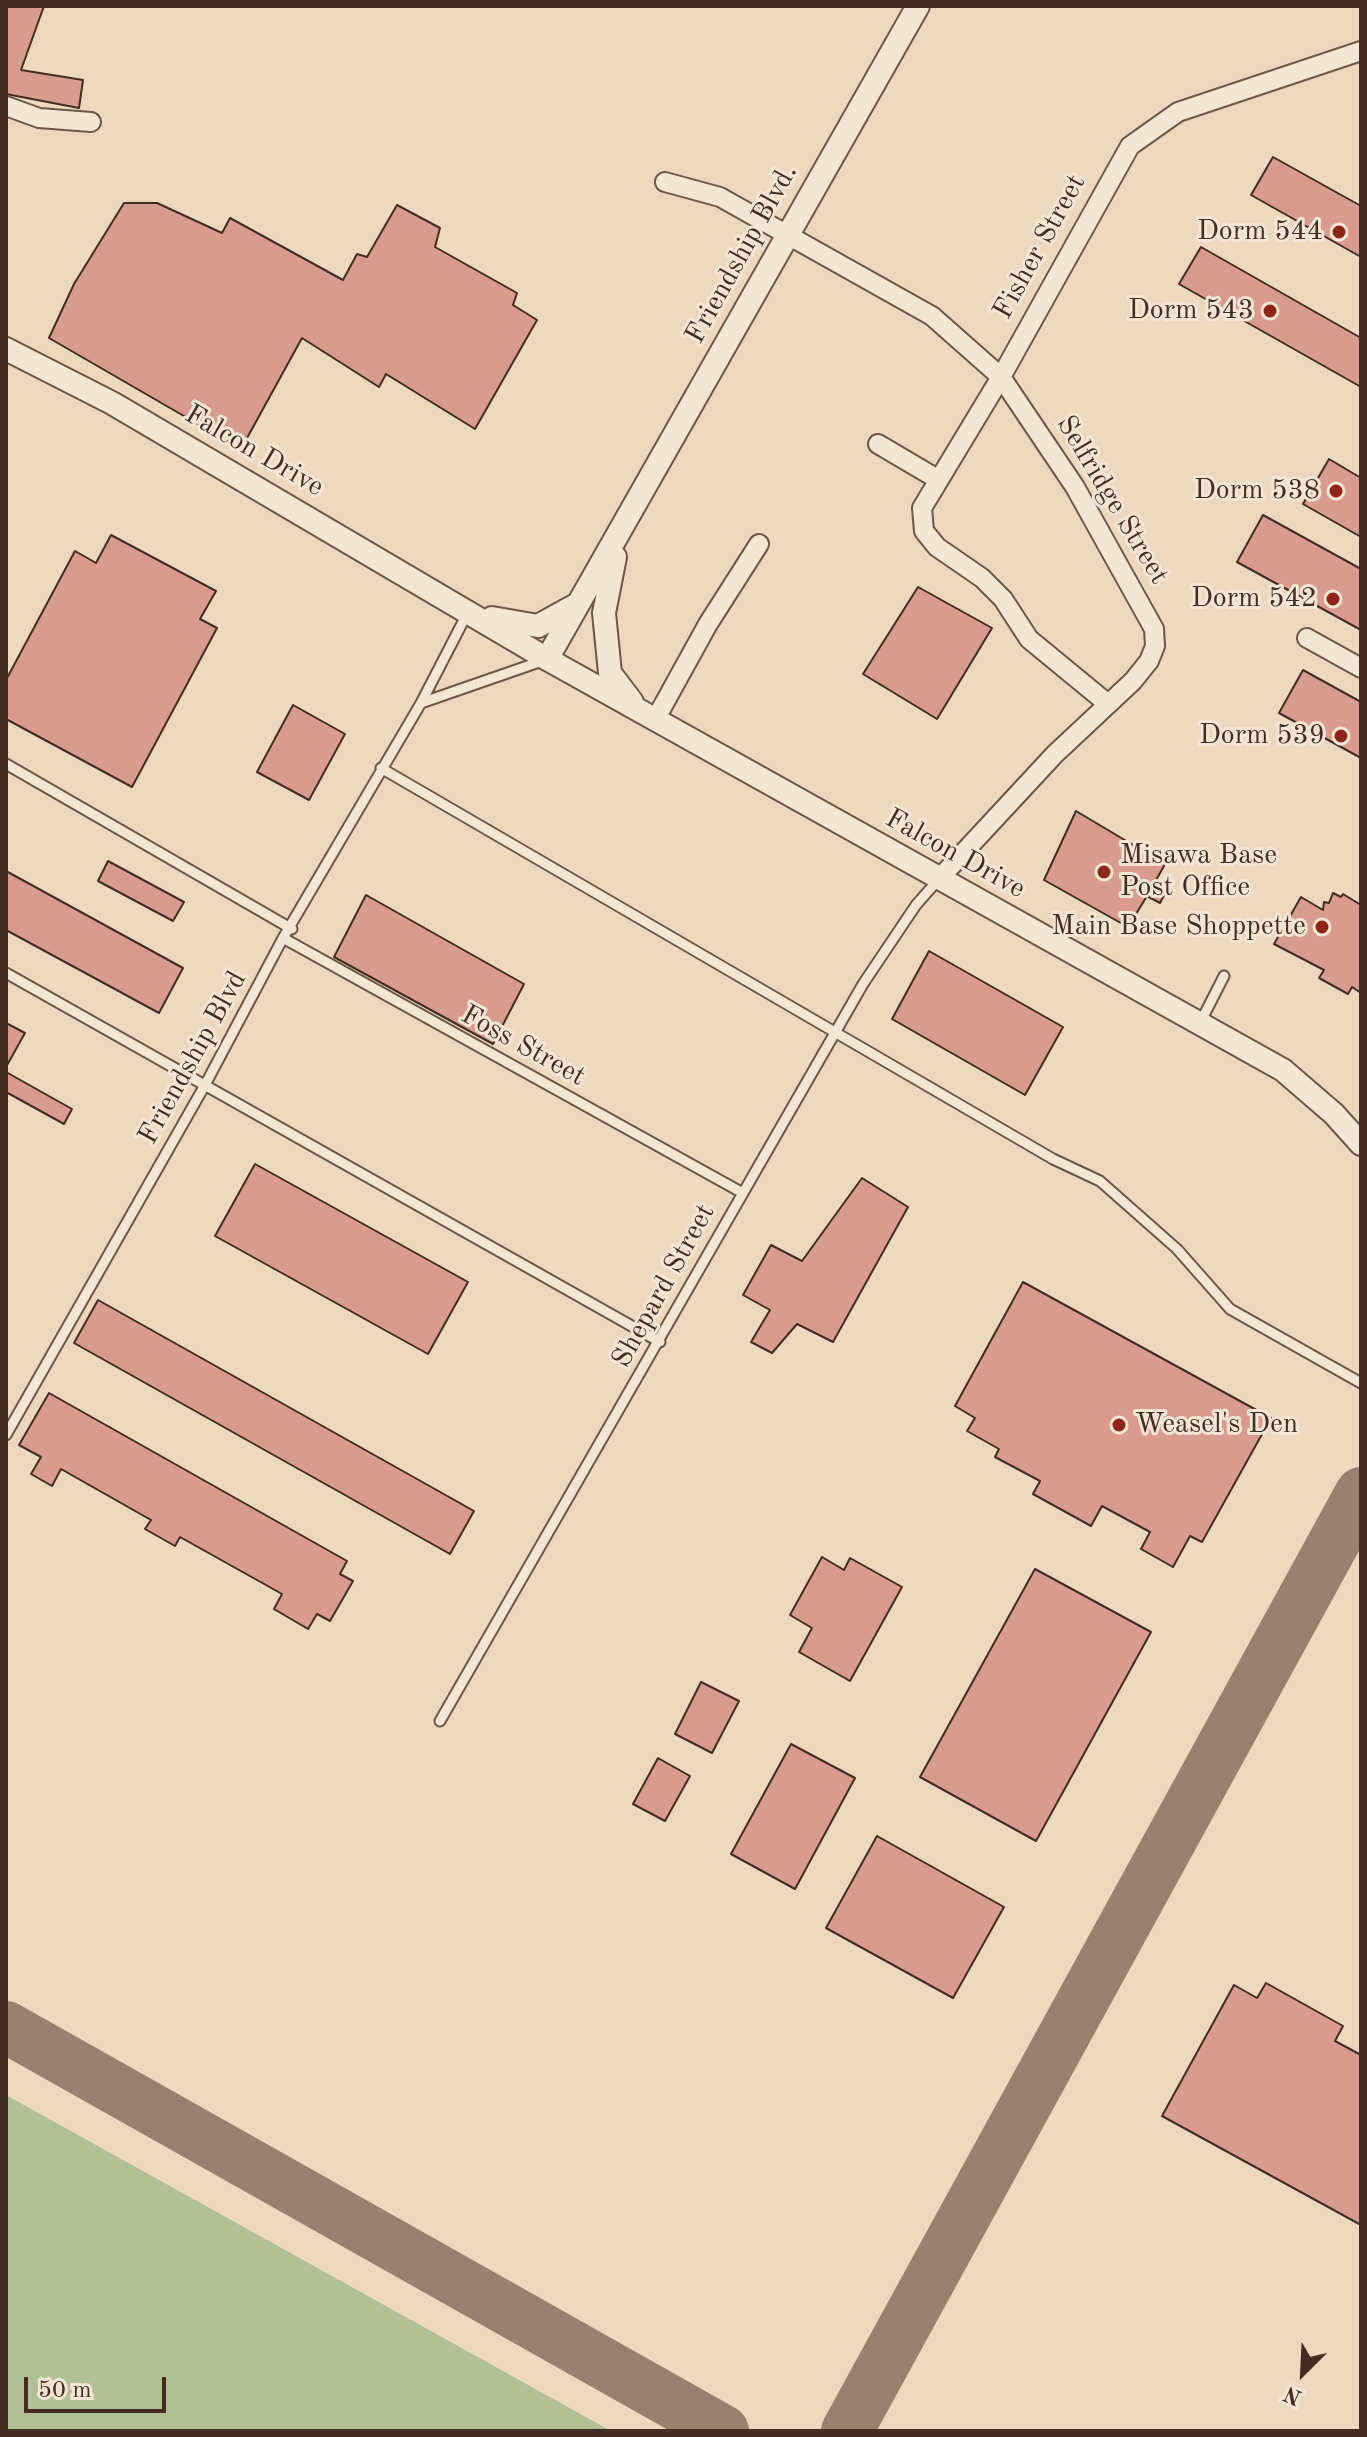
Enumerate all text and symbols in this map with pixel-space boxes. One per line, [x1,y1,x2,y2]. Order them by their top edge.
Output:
street label: Friendship Blvd. [679,158,805,350]
street label: Fisher Street [986,169,1094,325]
place label: Dorm 544 [1197,215,1323,249]
marker: Dorm 544 [1330,223,1348,241]
place label: Dorm 543 [1128,294,1254,328]
marker: Dorm 543 [1261,302,1279,320]
street label: Falcon Drive [179,398,329,504]
street label: Selfridge Street [1048,410,1176,590]
place label: Dorm 538 [1194,474,1320,508]
marker: Dorm 538 [1327,482,1345,500]
place label: Dorm 542 [1191,582,1317,616]
marker: Dorm 542 [1324,590,1342,608]
place label: Dorm 539 [1199,719,1325,753]
marker: Dorm 539 [1332,727,1350,745]
street label: Falcon Drive [879,802,1031,906]
place label: Misawa Base Post Office [1120,839,1277,905]
marker: Misawa Base Post Office [1095,863,1113,881]
place label: Main Base Shoppette [1051,910,1306,944]
marker: Main Base Shoppette [1313,918,1331,936]
street label: Friendship Blvd [132,966,254,1150]
street label: Foss Street [455,998,591,1094]
street label: Shepard Street [605,1198,723,1374]
place label: Weasel's Den [1135,1408,1298,1442]
marker: Weasel's Den [1110,1416,1128,1434]
north arrow [1263,2333,1343,2413]
scale bar [28,2361,170,2411]
text: 50 m [38,2379,92,2403]
text: N [1281,2381,1305,2408]

